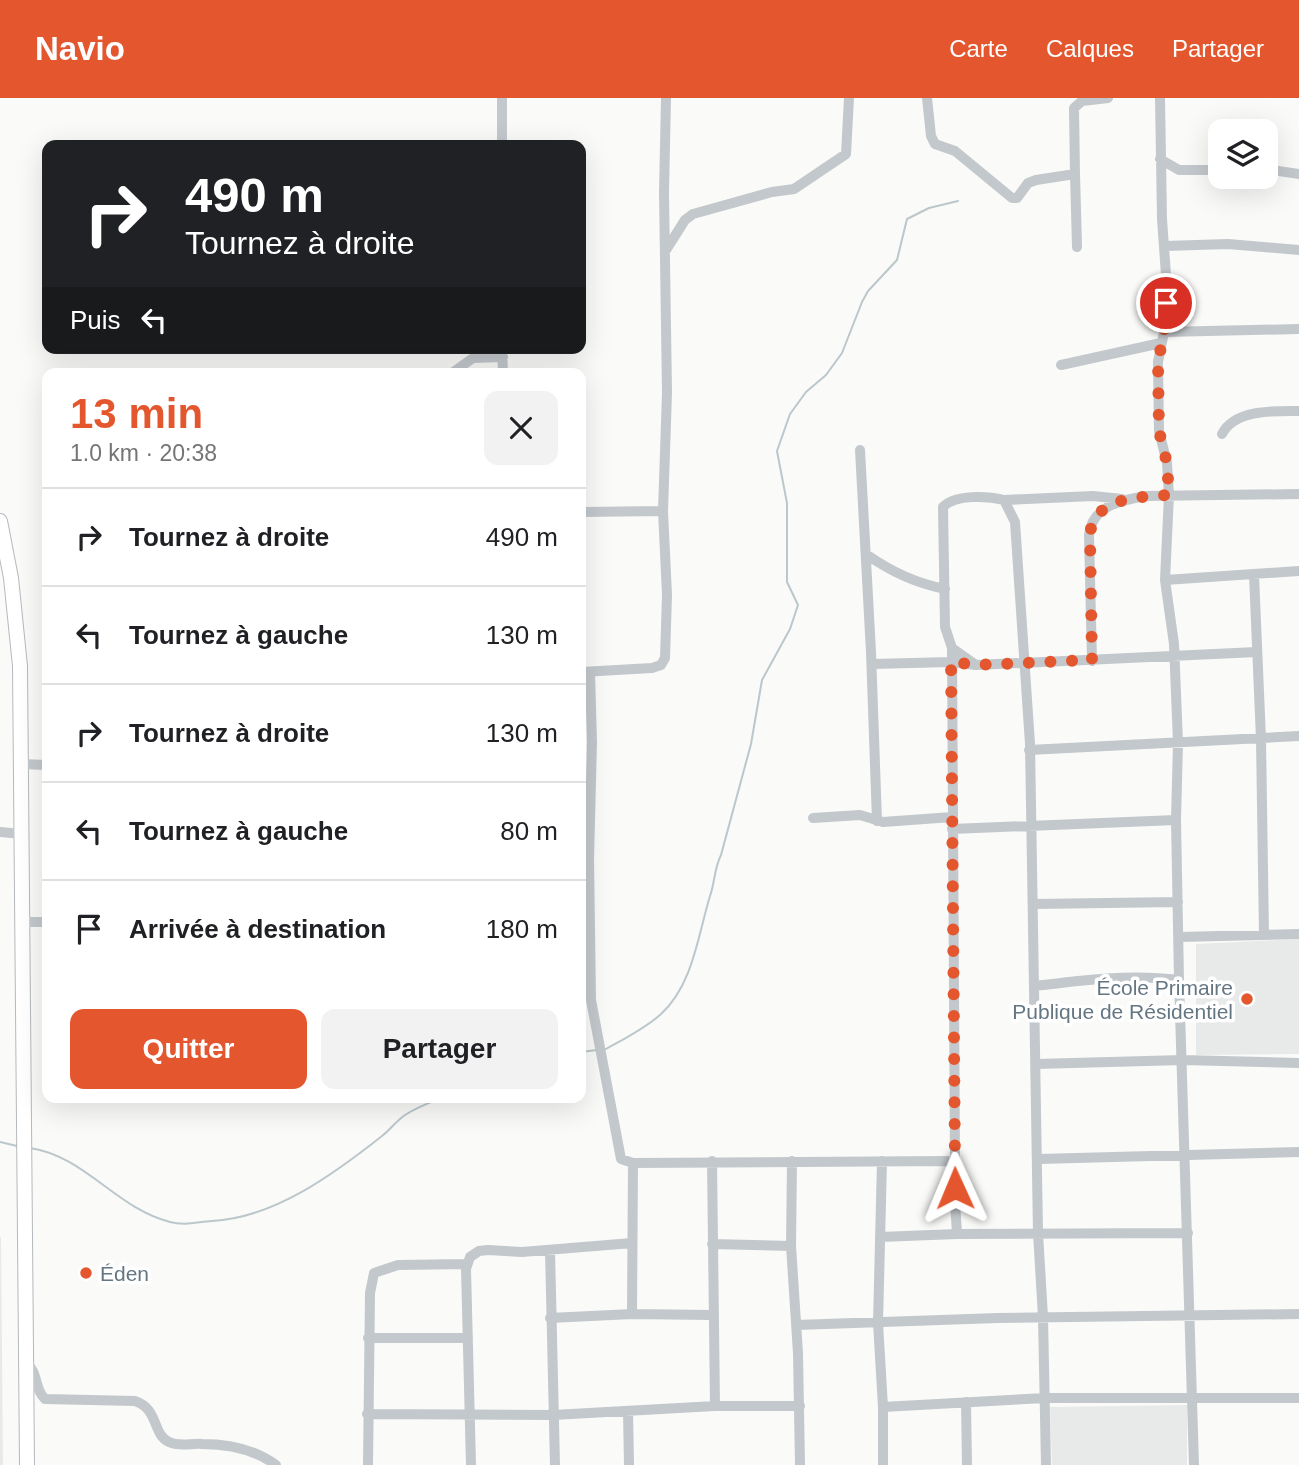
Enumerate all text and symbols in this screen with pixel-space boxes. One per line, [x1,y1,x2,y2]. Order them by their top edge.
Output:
text: Navio [35,30,125,67]
text: Carte [949,35,1008,62]
text: Calques [1046,35,1134,62]
text: Partager [1172,35,1264,62]
map controls [1208,119,1278,189]
button: layers [1208,119,1278,189]
icon: right [70,168,161,259]
text: 490 m [185,168,324,222]
text: Tournez à droite [185,225,414,261]
pin [1136,273,1196,333]
icon: arrive [1147,284,1185,322]
icon: left [135,301,173,339]
text: Puis [70,305,121,335]
text: 13 min [70,390,203,437]
button: close [484,391,558,465]
text: 1.0 km · 20:38 [70,440,217,466]
icon: right [70,518,108,556]
text: Tournez à droite [129,522,329,552]
text: 490 m [486,522,558,552]
icon: left [70,616,108,654]
text: Tournez à gauche [129,620,348,650]
text: 130 m [486,620,558,650]
icon: right [70,714,108,752]
text: Tournez à droite [129,718,329,748]
text: 130 m [486,718,558,748]
icon: left [70,812,108,850]
text: Tournez à gauche [129,816,348,846]
text: 80 m [500,816,558,846]
icon: arrive [70,910,108,948]
text: Arrivée à destination [129,914,386,944]
text: 180 m [486,914,558,944]
place label: École Primaire Publique de Résidentiel [1012,976,1233,1023]
marker: École Primaire Publique de Résidentiel [1239,991,1255,1007]
button: Quitter [70,1009,307,1089]
button: Partager [321,1009,558,1089]
position arrow [918,1151,992,1225]
place label: Éden [100,1262,149,1285]
marker: Éden [78,1265,94,1281]

